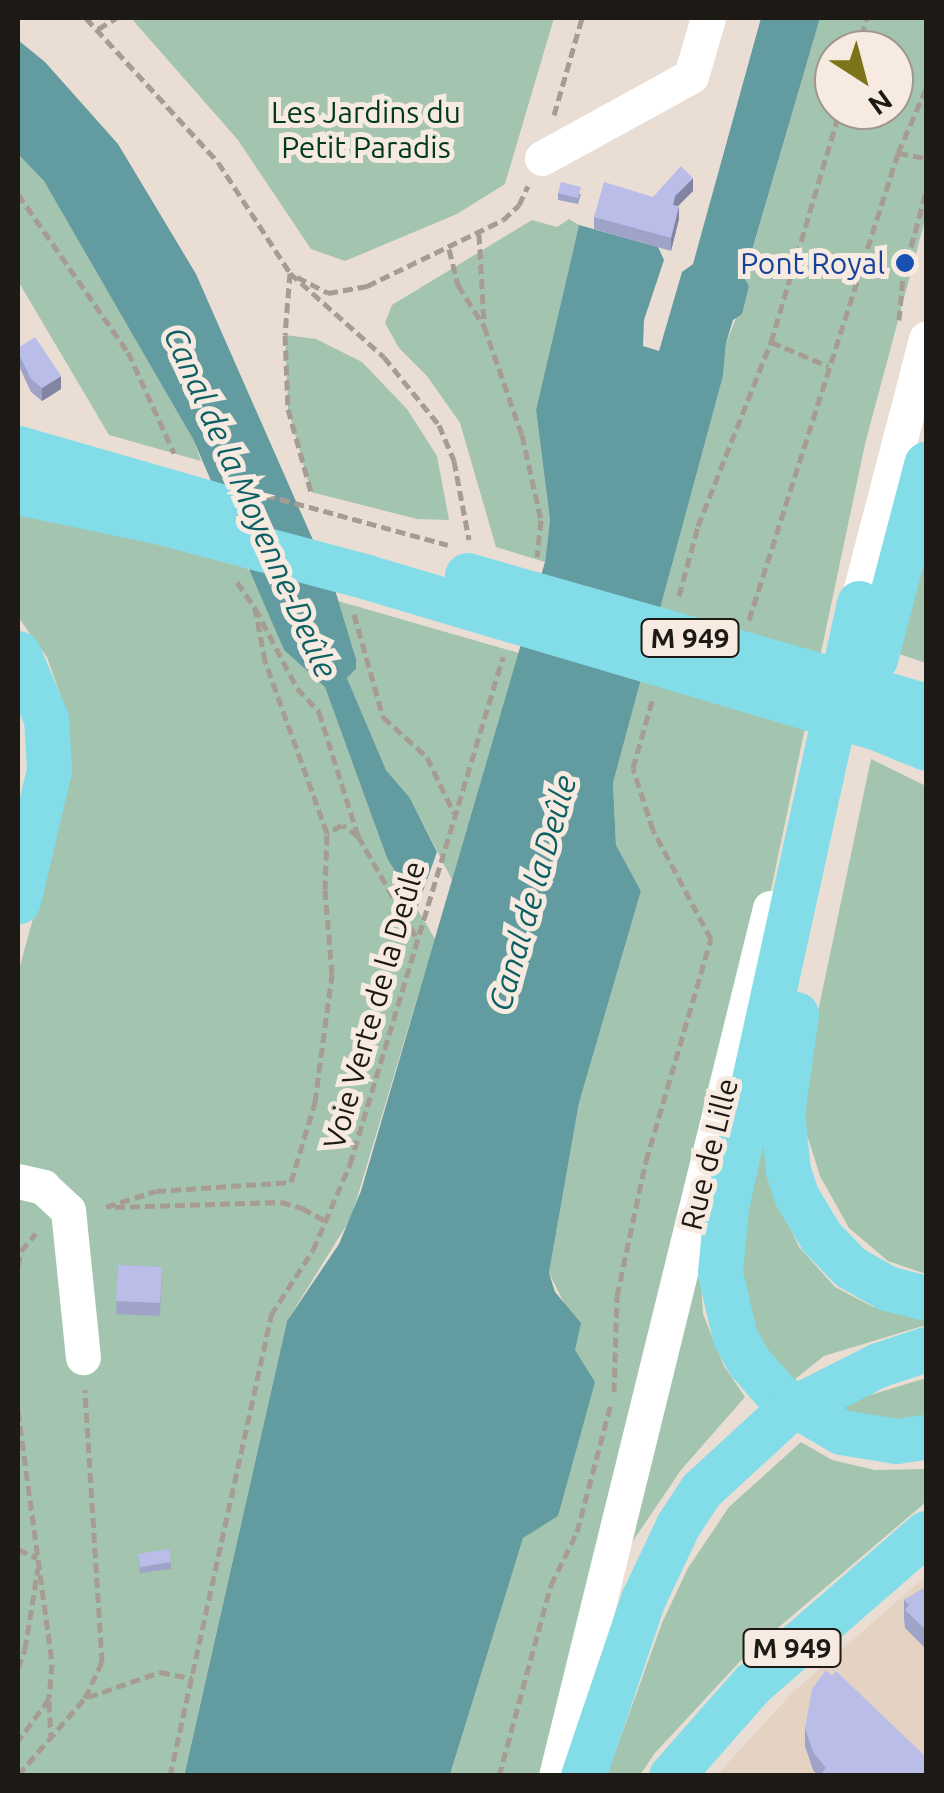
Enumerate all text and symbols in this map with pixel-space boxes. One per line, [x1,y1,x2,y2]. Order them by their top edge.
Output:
north arrow [814,30,914,130]
text: N [863,84,898,122]
park label: Les Jardins du Petit Paradis [271,94,461,164]
place label: Pont Royal [740,245,885,281]
marker: Pont Royal [894,252,916,274]
water label: Canal de la Moyenne-Deûle [156,321,346,683]
road number: M 949 [640,615,740,661]
water label: Canal de la Deûle [480,771,584,1015]
street label: Voie Verte de la Deûle [316,857,432,1153]
street label: Rue de Lille [673,1074,745,1234]
road number: M 949 [742,1625,842,1671]

